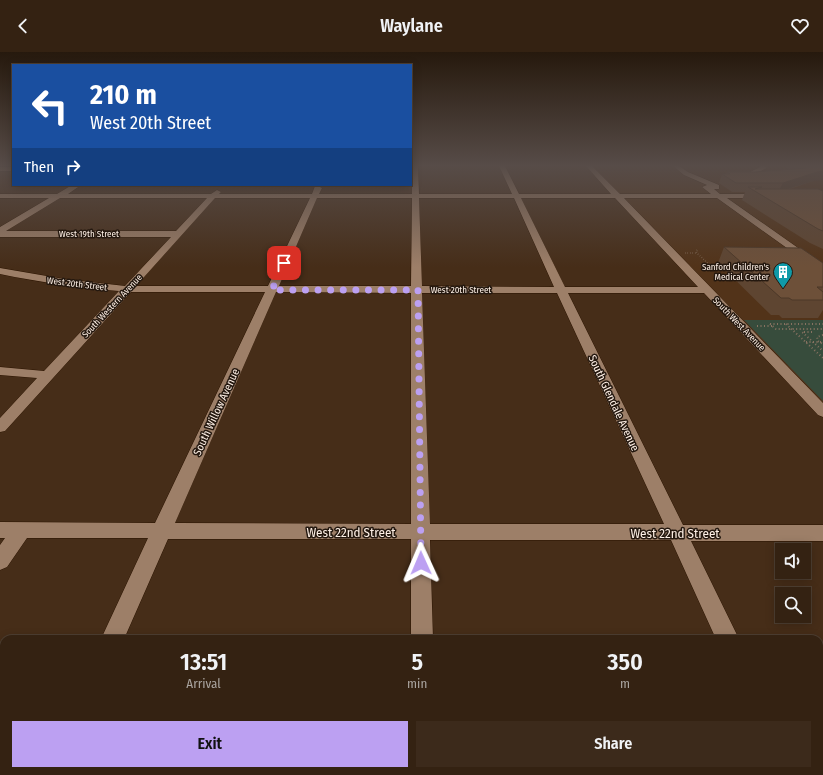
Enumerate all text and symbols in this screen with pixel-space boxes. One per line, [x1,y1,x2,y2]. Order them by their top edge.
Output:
icon: back [12,15,34,37]
text: Waylane [380,15,443,37]
icon: heart [789,15,811,37]
text: 210 m [90,78,157,111]
icon: left [24,80,76,132]
text: West 20th Street [90,112,211,134]
icon: right [62,156,84,178]
text: Then [24,158,54,176]
street label: West 19th Street [59,229,119,239]
pin [267,246,301,280]
icon: arrive [273,252,295,274]
building icon: Sanford Children's Medical Center [772,261,794,289]
place label: Sanford Children's Medical Center [702,262,770,282]
street label: South Western Avenue [80,272,144,340]
street label: West 20th Street [46,275,108,293]
street label: West 20th Street [431,285,491,295]
street label: South West Avenue [711,295,768,353]
street label: South Glendale Avenue [586,353,642,453]
street label: South Willow Avenue [191,367,242,458]
street label: West 22nd Street [306,525,396,540]
street label: West 22nd Street [630,526,720,541]
position arrow [400,542,442,584]
map controls [775,543,811,623]
button: sound [775,543,811,579]
button: search [775,587,811,623]
text: 13:51 [180,648,227,676]
text: 5 [411,648,423,676]
text: 350 [607,648,643,676]
text: Arrival [186,676,221,691]
text: min [407,676,427,691]
text: m [620,676,630,691]
button: Exit [12,721,408,767]
button: Share [416,721,811,767]

